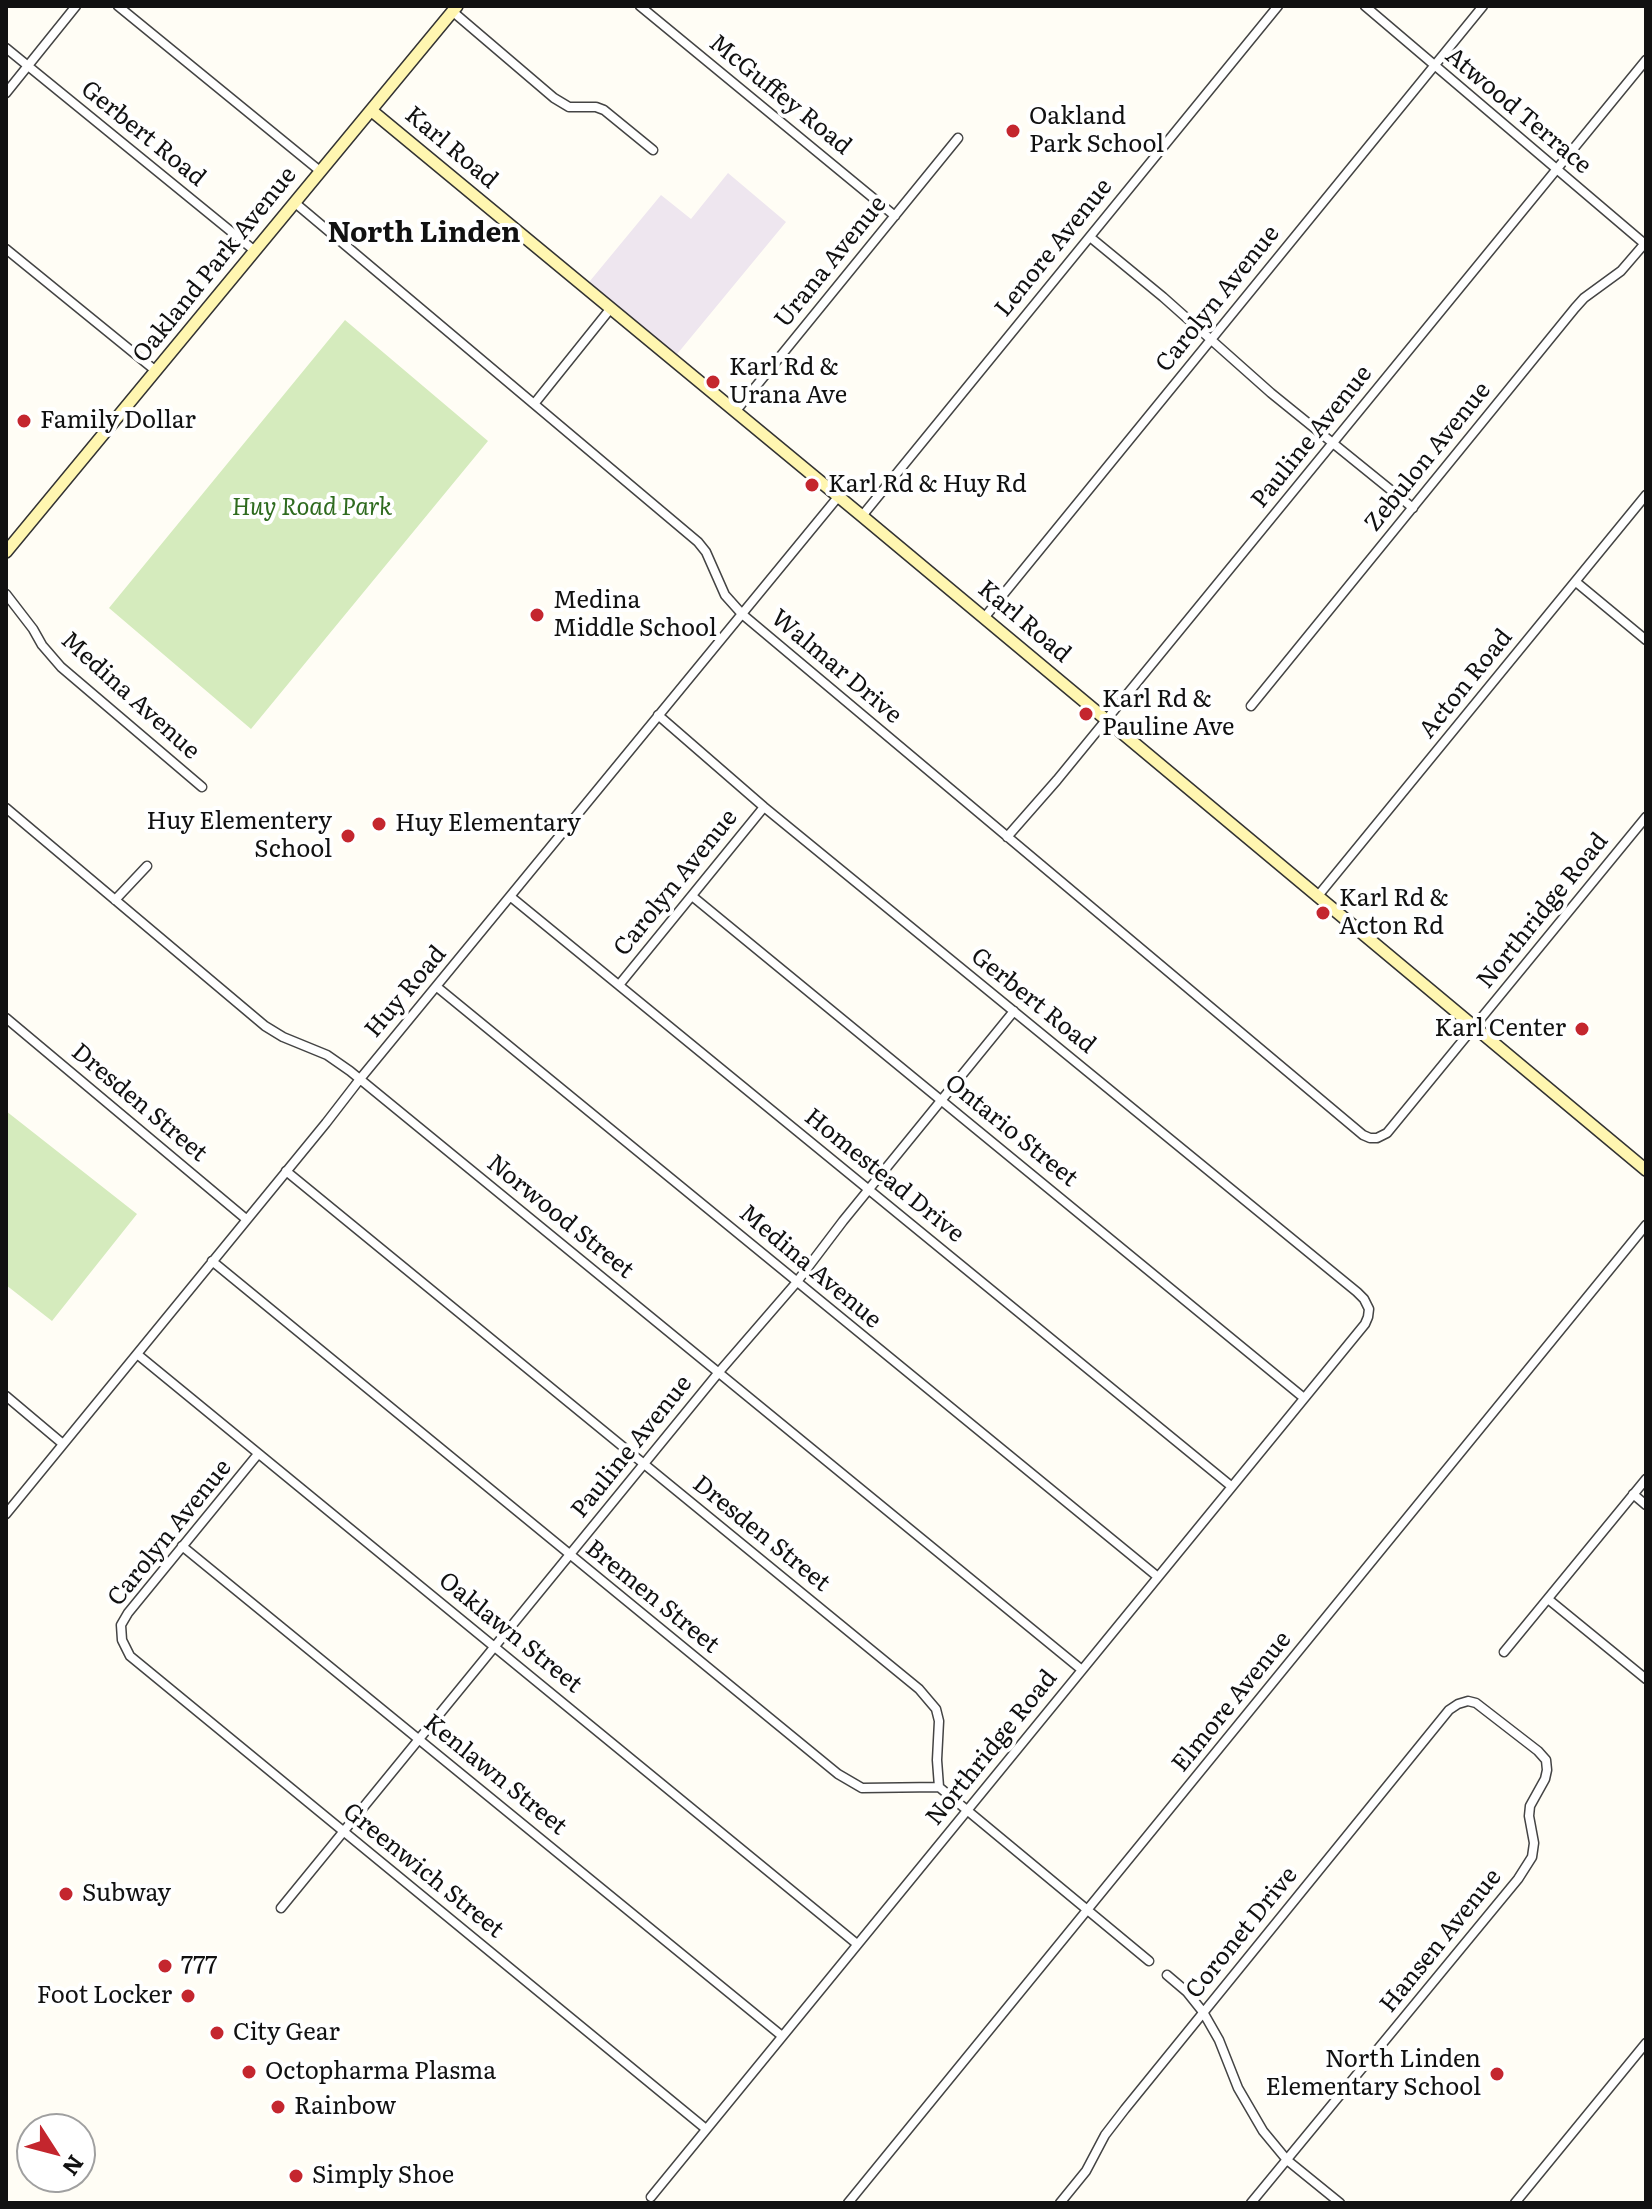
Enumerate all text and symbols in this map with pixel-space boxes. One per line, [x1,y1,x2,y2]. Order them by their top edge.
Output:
street label: McGuffey Road [703,29,857,161]
street label: Atwood Terrace [1439,42,1597,180]
street label: Gerbert Road [75,75,211,193]
street label: Karl Road [399,101,503,195]
place label: Oakland Park School [1029,103,1164,159]
marker: Oakland Park School [1004,122,1022,140]
street label: Oakland Park Avenue [127,161,303,369]
street label: Lenore Avenue [989,173,1119,323]
street label: Urana Avenue [769,190,893,334]
district label: North Linden [327,217,521,251]
street label: Carolyn Avenue [1150,220,1286,378]
place label: Karl Rd & Urana Ave [729,354,847,410]
street label: Pauline Avenue [1246,360,1378,514]
marker: Karl Rd & Urana Ave [704,373,722,391]
street label: Zebulon Avenue [1359,377,1497,537]
place label: Family Dollar [40,407,196,435]
marker: Family Dollar [15,412,33,430]
place label: Karl Rd & Huy Rd [828,471,1027,499]
marker: Karl Rd & Huy Rd [803,476,821,494]
park label: Huy Road Park [232,494,392,522]
street label: Karl Road [972,575,1076,669]
place label: Medina Middle School [553,587,717,643]
street label: Walmar Drive [765,604,907,730]
marker: Medina Middle School [528,606,546,624]
street label: Acton Road [1413,624,1519,744]
street label: Medina Avenue [55,626,205,766]
place label: Karl Rd & Pauline Ave [1102,686,1235,742]
marker: Karl Rd & Pauline Ave [1077,705,1095,723]
street label: Carolyn Avenue [608,804,744,962]
place label: Huy Elementery School [147,808,332,864]
place label: Huy Elementary [395,810,581,838]
marker: Huy Elementary [370,815,388,833]
marker: Huy Elementery School [339,827,357,845]
street label: Northridge Road [1471,827,1615,995]
place label: Karl Rd & Acton Rd [1339,885,1449,941]
marker: Karl Rd & Acton Rd [1314,904,1332,922]
street label: Huy Road [359,940,453,1044]
street label: Gerbert Road [965,942,1101,1060]
place label: Karl Center [1435,1015,1566,1043]
marker: Karl Center [1573,1020,1591,1038]
street label: Dresden Street [65,1038,213,1168]
street label: Ontario Street [939,1069,1083,1193]
street label: Homestead Drive [798,1103,970,1249]
street label: Norwood Street [481,1149,639,1285]
street label: Medina Avenue [733,1199,887,1335]
street label: Pauline Avenue [566,1370,698,1524]
street label: Carolyn Avenue [102,1454,238,1612]
street label: Dresden Street [686,1470,836,1598]
street label: Bremen Street [579,1534,725,1660]
street label: Oaklawn Street [433,1566,587,1700]
street label: Elmore Avenue [1166,1626,1298,1778]
street label: Northridge Road [920,1664,1064,1832]
street label: Kenlawn Street [418,1708,572,1842]
street label: Greenwich Street [337,1797,509,1945]
street label: Coronet Drive [1180,1861,1304,2005]
street label: Hansen Avenue [1374,1863,1508,2019]
place label: Subway [82,1880,171,1908]
marker: Subway [57,1885,75,1903]
place label: 777 [181,1952,218,1980]
marker: 777 [156,1957,174,1975]
place label: Foot Locker [37,1982,172,2010]
marker: Foot Locker [179,1987,197,2005]
place label: City Gear [233,2019,340,2047]
marker: City Gear [208,2024,226,2042]
place label: North Linden Elementary School [1265,2046,1481,2102]
place label: Octopharma Plasma [265,2058,496,2086]
marker: Octopharma Plasma [240,2063,258,2081]
marker: North Linden Elementary School [1488,2065,1506,2083]
place label: Rainbow [294,2093,396,2121]
marker: Rainbow [269,2098,287,2116]
north arrow [16,2113,96,2193]
text: N [55,2149,93,2183]
place label: Simply Shoe [312,2162,454,2190]
marker: Simply Shoe [287,2167,305,2185]

